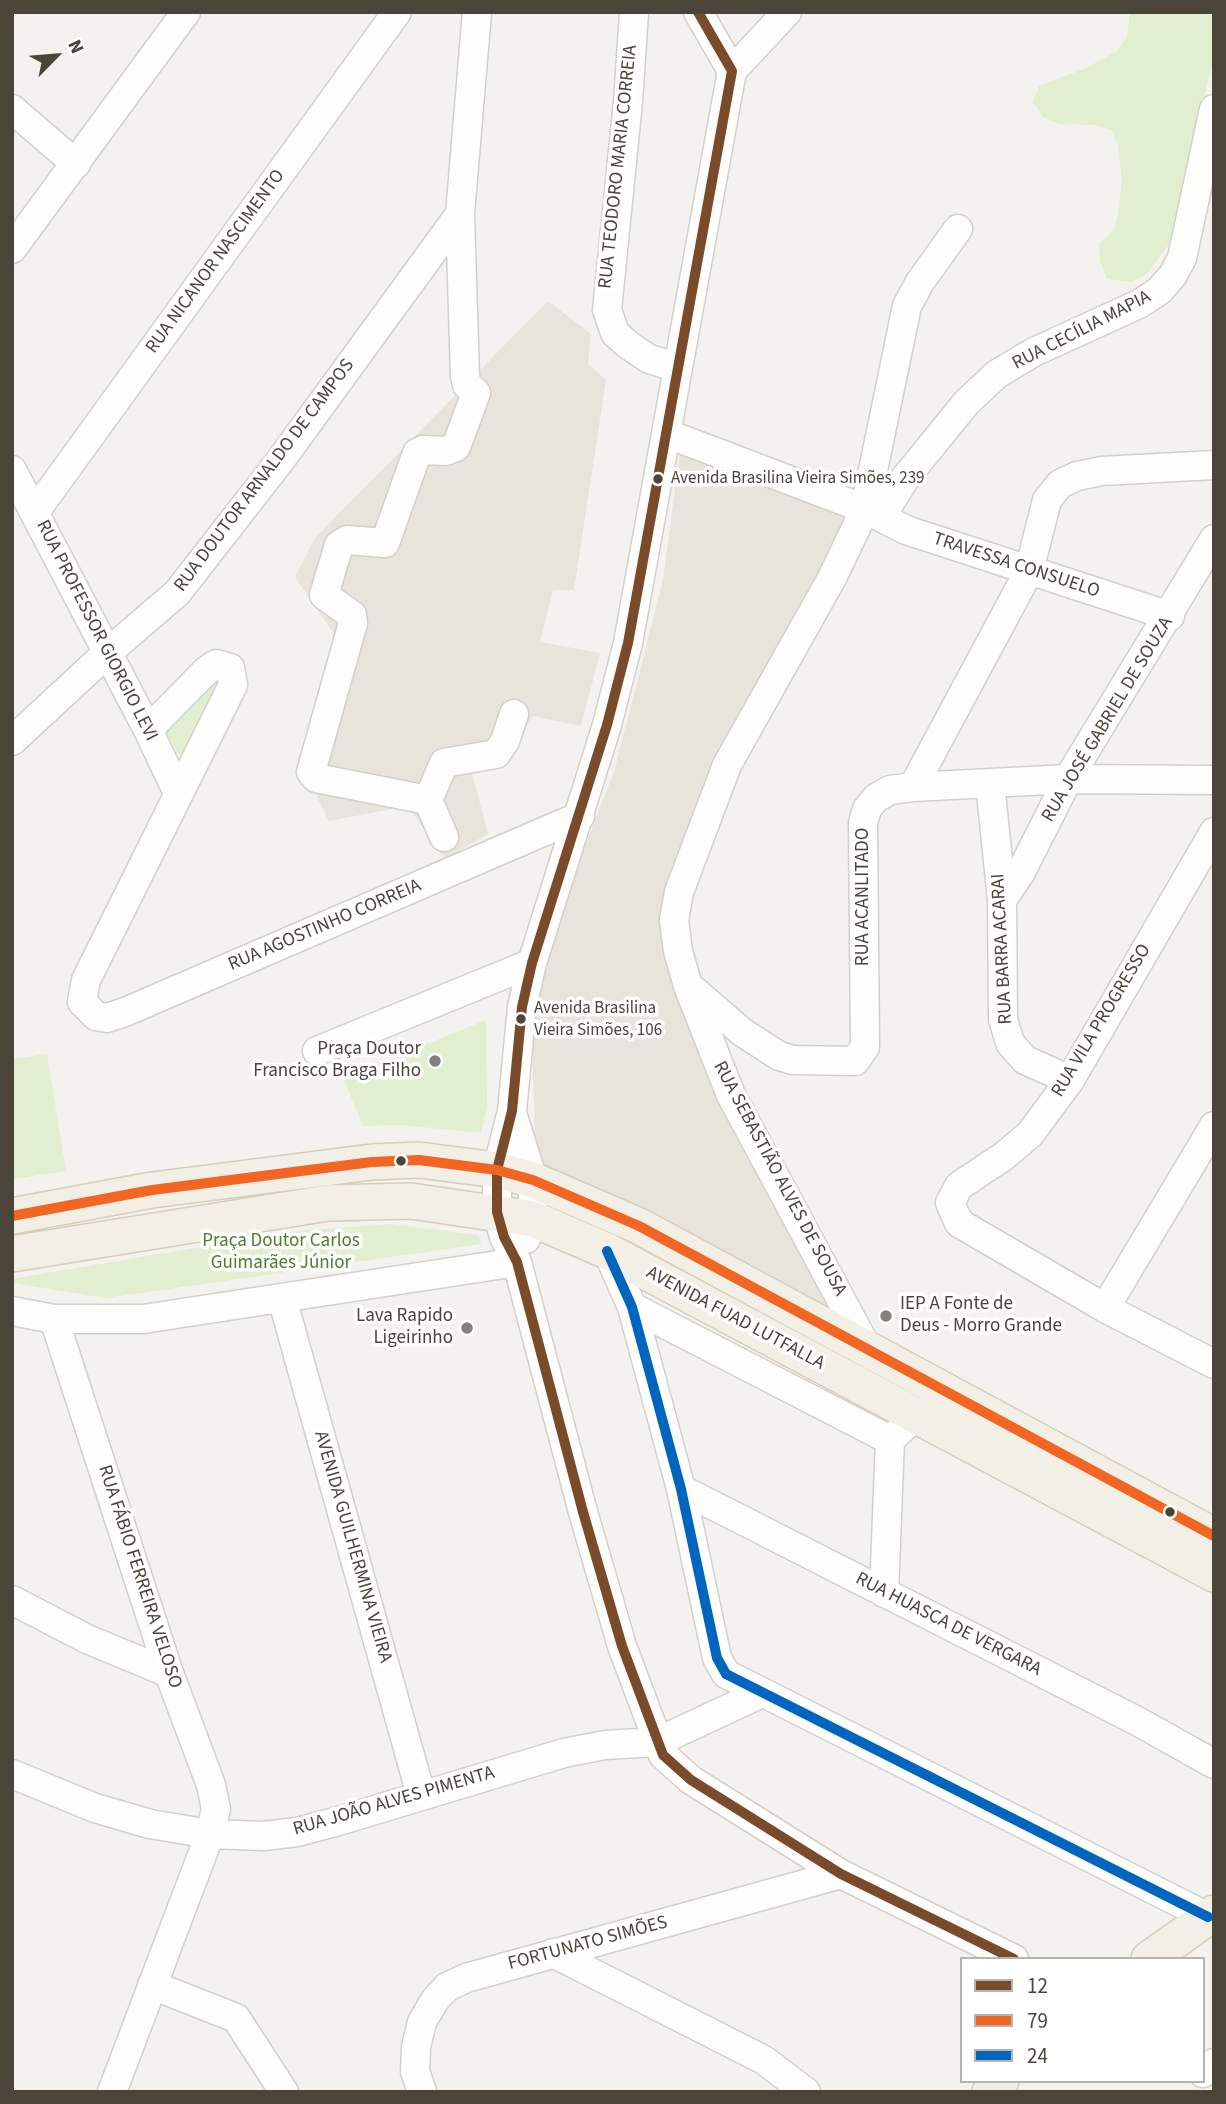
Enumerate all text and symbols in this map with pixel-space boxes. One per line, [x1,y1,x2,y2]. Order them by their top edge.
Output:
north arrow [21,21,91,91]
text: N [61,35,90,58]
street label: RUA TEODORO MARIA CORREIA [595,44,643,290]
street label: RUA NICANOR NASCIMENTO [142,166,290,358]
street label: RUA CECÍLIA MAPIA [1009,286,1155,376]
street label: RUA DOUTOR ARNALDO DE CAMPOS [170,355,360,597]
place label: Avenida Brasilina Vieira Simões, 239 [671,469,925,489]
marker: Avenida Brasilina Vieira Simões, 239 [651,472,665,486]
street label: RUA PROFESSOR GIORGIO LEVI [30,517,162,745]
street label: TRAVESSA CONSUELO [930,528,1102,604]
street label: RUA JOSÉ GABRIEL DE SOUZA [1038,613,1178,827]
street label: RUA ACANLITADO [853,828,875,966]
street label: RUA BARRA ACARAI [988,873,1018,1025]
street label: RUA AGOSTINHO CORREIA [225,875,425,977]
street label: RUA VILA PROGRESSO [1047,940,1157,1102]
place label: Avenida Brasilina Vieira Simões, 106 [534,999,662,1039]
marker: Avenida Brasilina Vieira Simões, 106 [514,1012,528,1026]
place label: Praça Doutor Francisco Braga Filho [253,1039,421,1083]
marker: Praça Doutor Francisco Braga Filho [427,1053,443,1069]
street label: RUA SEBASTIÃO ALVES DE SOUSA [707,1058,851,1300]
unlabelled marker [394,1154,408,1168]
park label: Praça Doutor Carlos Guimarães Júnior [202,1231,360,1275]
street label: AVENIDA FUAD LUTFALLA [642,1262,828,1376]
place label: IEP A Fonte de Deus - Morro Grande [900,1294,1062,1338]
place label: Lava Rapido Ligeirinho [356,1306,453,1350]
marker: IEP A Fonte de Deus - Morro Grande [878,1308,894,1324]
marker: Lava Rapido Ligeirinho [459,1320,475,1336]
street label: AVENIDA GUILHERMINA VIEIRA [308,1428,396,1666]
street label: RUA FÁBIO FERREIRA VELOSO [92,1463,186,1691]
unlabelled marker [1163,1505,1177,1519]
street label: RUA HUASCA DE VERGARA [851,1568,1045,1682]
street label: RUA JOÃO ALVES PIMENTA [291,1762,497,1842]
street label: FORTUNATO SIMÕES [506,1912,670,1976]
legend [960,1957,1205,2083]
text: 12 [1027,1971,1048,2001]
text: 79 [1027,2006,1048,2036]
text: 24 [1027,2041,1048,2071]

